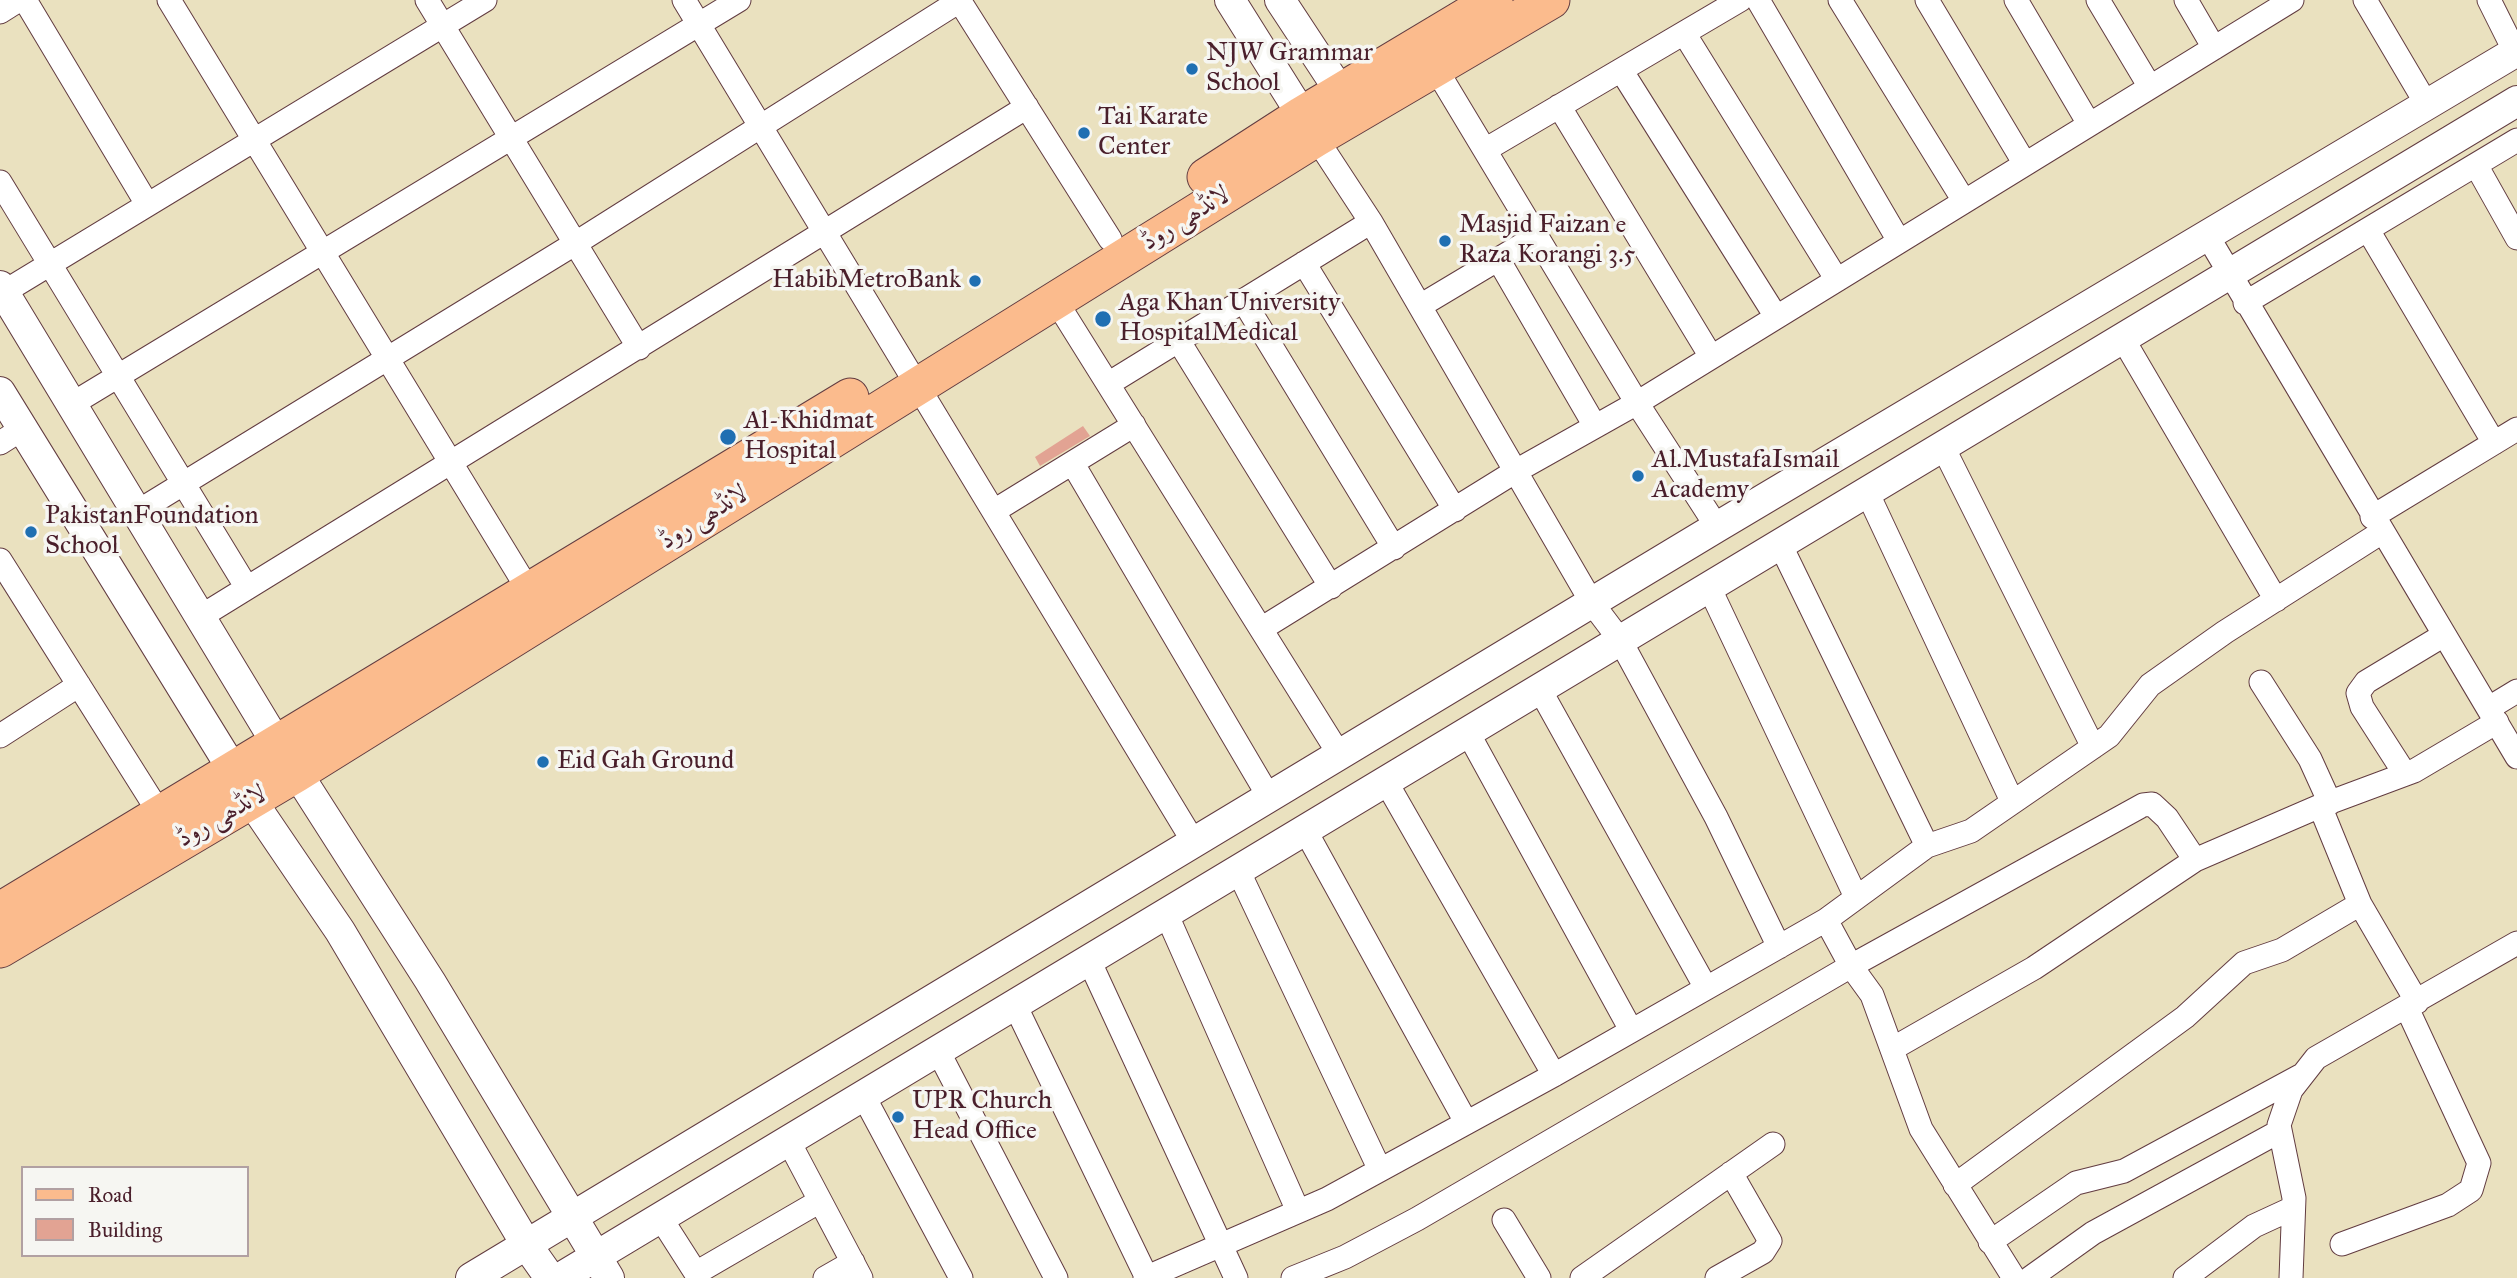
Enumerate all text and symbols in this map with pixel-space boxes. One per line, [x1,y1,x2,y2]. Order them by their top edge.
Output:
place label: NJW Grammar School [1206,38,1373,100]
marker: NJW Grammar School [1184,61,1200,77]
place label: Tai Karate Center [1098,102,1208,164]
marker: Tai Karate Center [1076,125,1092,141]
street label: لانڈھی روڈ [1136,180,1236,258]
place label: Masjid Faizan e Raza Korangi 3.5 [1459,210,1635,272]
marker: Masjid Faizan e Raza Korangi 3.5 [1437,233,1453,249]
place label: HabibMetroBank [772,265,961,297]
marker: HabibMetroBank [967,273,983,289]
place label: Aga Khan University HospitalMedical [1119,288,1340,350]
marker: Aga Khan University HospitalMedical [1093,309,1113,329]
place label: Al-Khidmat Hospital [744,406,874,467]
marker: Al-Khidmat Hospital [718,427,738,447]
place label: Al.MustafaIsmail Academy [1652,445,1839,506]
marker: Al.MustafaIsmail Academy [1630,468,1646,484]
street label: لانڈھی روڈ [654,479,754,557]
place label: PakistanFoundation School [45,501,259,562]
marker: PakistanFoundation School [23,524,39,540]
place label: Eid Gah Ground [557,746,734,778]
marker: Eid Gah Ground [535,754,551,770]
street label: لانڈھی روڈ [171,779,273,855]
place label: UPR Church Head Office [912,1086,1052,1148]
marker: UPR Church Head Office [890,1109,906,1125]
legend [21,1166,248,1257]
text: Road [88,1182,133,1208]
text: Building [88,1217,162,1243]

